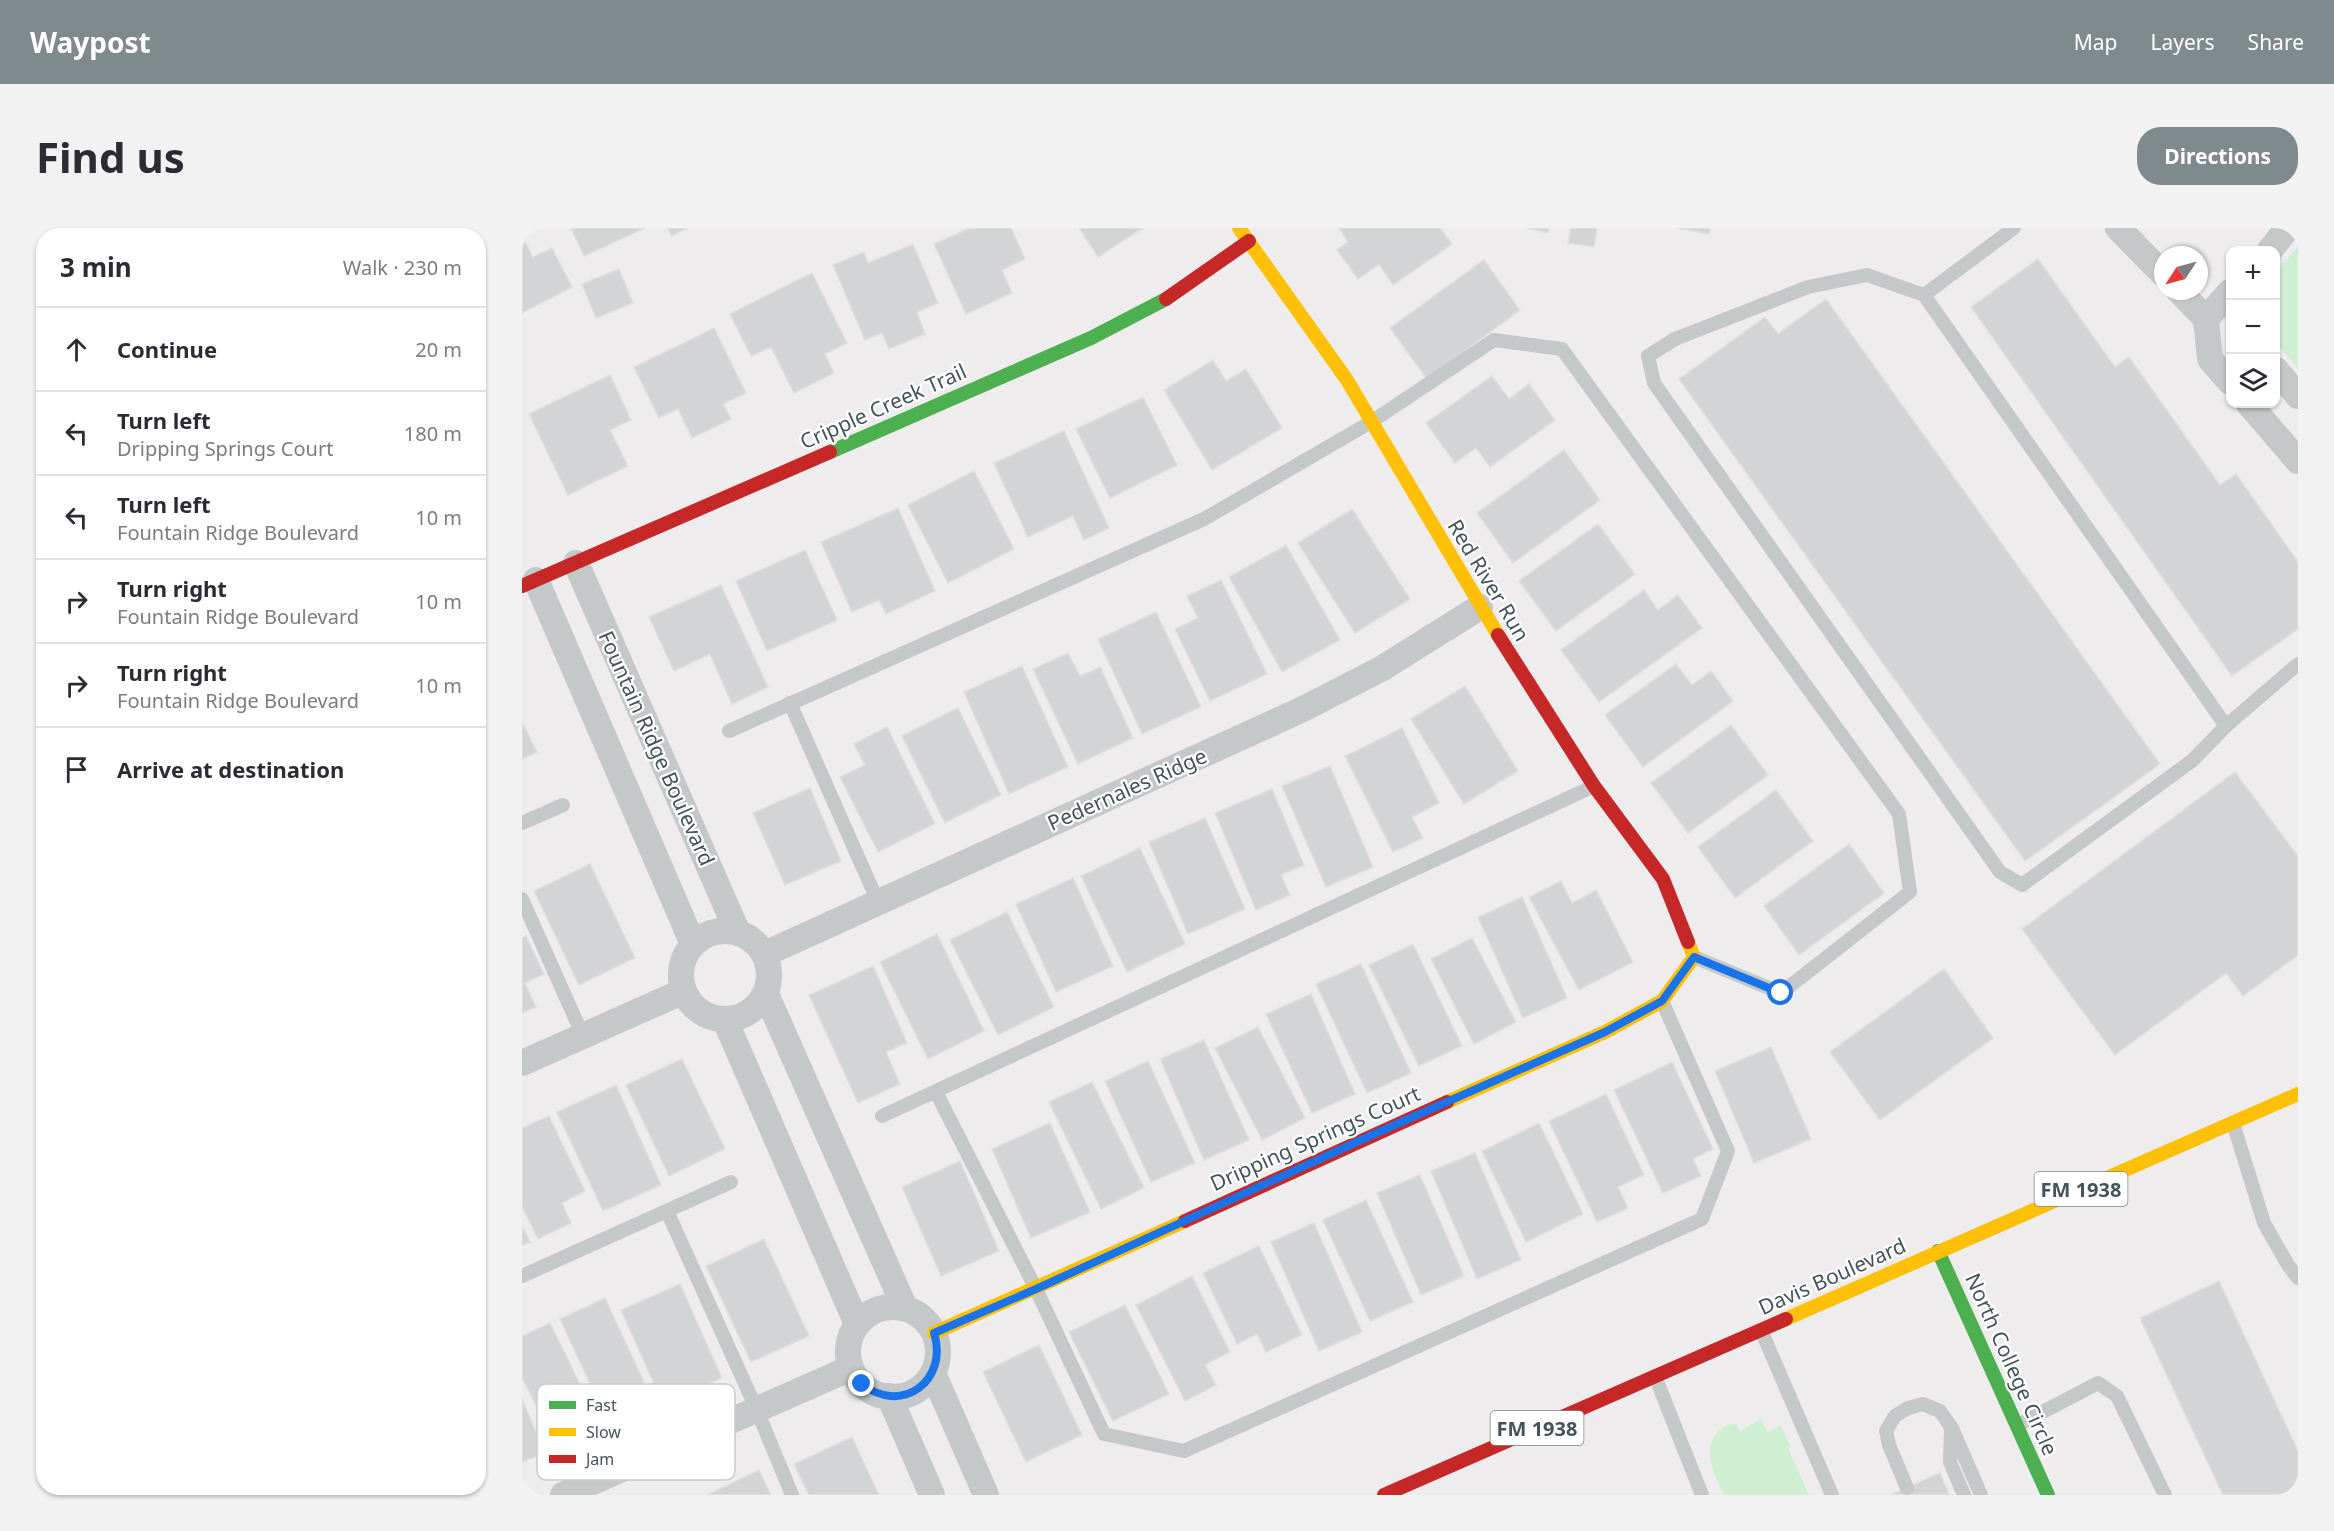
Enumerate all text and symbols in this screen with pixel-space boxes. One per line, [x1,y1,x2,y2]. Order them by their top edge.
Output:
text: Waypost [30,23,151,61]
text: Map [2074,28,2118,56]
text: Layers [2151,28,2215,56]
text: Share [2248,28,2304,56]
button: Directions [2137,127,2298,185]
text: Find us [36,128,185,185]
north arrow [2154,246,2208,300]
map controls [2226,246,2280,408]
button: + [2226,246,2280,300]
text: 3 min [60,249,132,285]
text: Walk · 230 m [343,254,462,281]
button: − [2226,300,2280,354]
icon: ahead [60,333,93,366]
text: Continue [117,334,217,364]
text: 20 m [415,336,462,363]
button: layers [2226,354,2280,408]
street label: Cripple Creek Trail [795,357,971,455]
text: Turn left [117,405,211,435]
icon: left [60,417,93,450]
text: 180 m [404,420,462,447]
text: Dripping Springs Court [117,435,333,462]
text: Turn left [117,489,211,519]
icon: left [60,501,93,534]
text: 10 m [415,504,462,531]
street label: Red River Run [1442,514,1536,646]
text: Fountain Ridge Boulevard [117,519,359,546]
text: Turn right [117,573,227,603]
icon: right [60,585,93,618]
text: 10 m [415,588,462,615]
text: Fountain Ridge Boulevard [117,603,359,630]
street label: Fountain Ridge Boulevard [593,626,721,870]
text: Turn right [117,657,227,687]
icon: right [60,669,93,702]
text: 10 m [415,672,462,699]
text: Fountain Ridge Boulevard [117,687,359,714]
street label: Pedernales Ridge [1043,741,1211,837]
icon: arrive [60,753,93,786]
text: Arrive at destination [117,754,344,784]
route start [1767,979,1793,1005]
street label: Dripping Springs Court [1206,1079,1425,1197]
road number: FM 1938 [2034,1172,2128,1206]
street label: Davis Boulevard [1754,1231,1910,1321]
street label: North College Circle [1959,1269,2065,1459]
route end [848,1370,874,1396]
legend [537,1384,735,1480]
text: Fast [586,1394,617,1416]
road number: FM 1938 [1490,1411,1584,1445]
text: Slow [586,1421,621,1443]
text: Jam [584,1448,614,1470]

